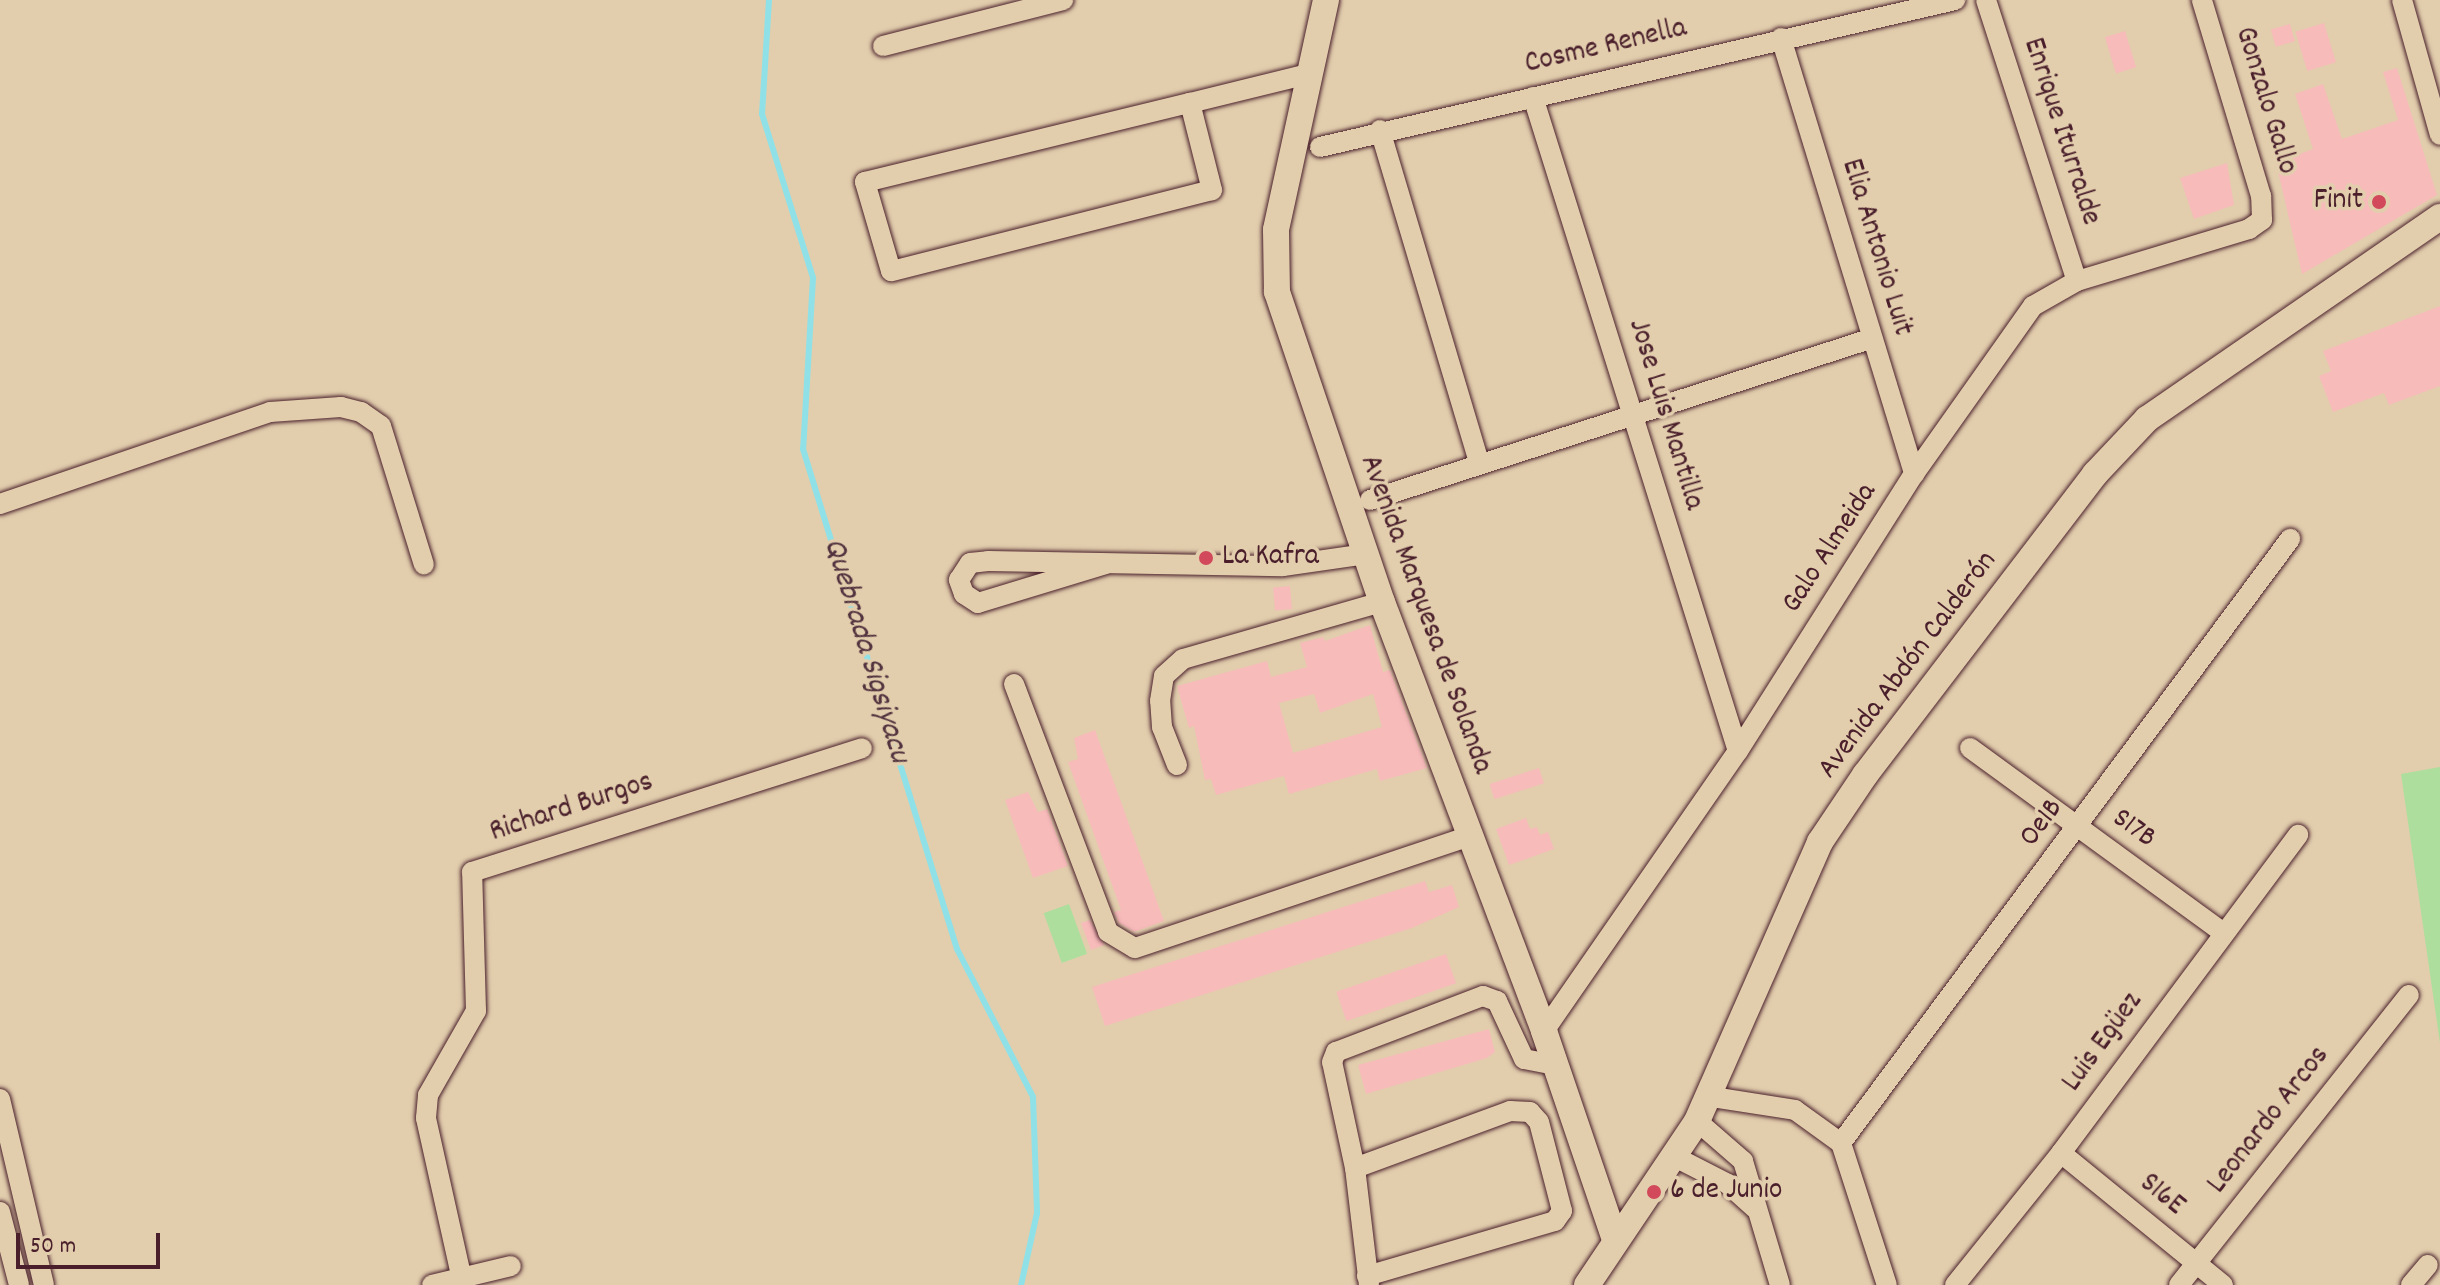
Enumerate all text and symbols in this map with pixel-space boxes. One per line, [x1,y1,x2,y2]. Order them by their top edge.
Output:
street label: Cosme Renella [1522,12,1690,84]
street label: Gonzalo Gallo [2225,23,2303,179]
street label: Enrique Iturralde [2013,34,2107,230]
street label: Elia Antonio Luit [1831,155,1919,341]
place label: Finit [2314,184,2363,220]
marker: Finit [2370,193,2388,211]
street label: Jose Luis Mantilla [1618,315,1710,515]
street label: Avenida Marquesa de Solanda [1350,451,1498,779]
street label: Galo Almeida [1776,477,1886,621]
water label: Quebrada Sigsiyacu [813,534,917,768]
place label: La Kafra [1222,540,1319,576]
street label: Avenida Abdón Calderón [1812,545,2006,787]
marker: La Kafra [1197,549,1215,567]
street label: Richard Burgos [486,766,658,852]
street label: Oe1B [2013,793,2073,855]
street label: S17B [2104,802,2162,858]
street label: Luis Egüez [2056,986,2152,1100]
street label: Leonardo Arcos [2201,1040,2339,1202]
street label: S16E [2131,1167,2191,1225]
place label: 6 de Junio [1670,1174,1782,1210]
marker: 6 de Junio [1645,1183,1663,1201]
scale bar [20,1217,164,1267]
text: 50 m [30,1230,76,1264]

